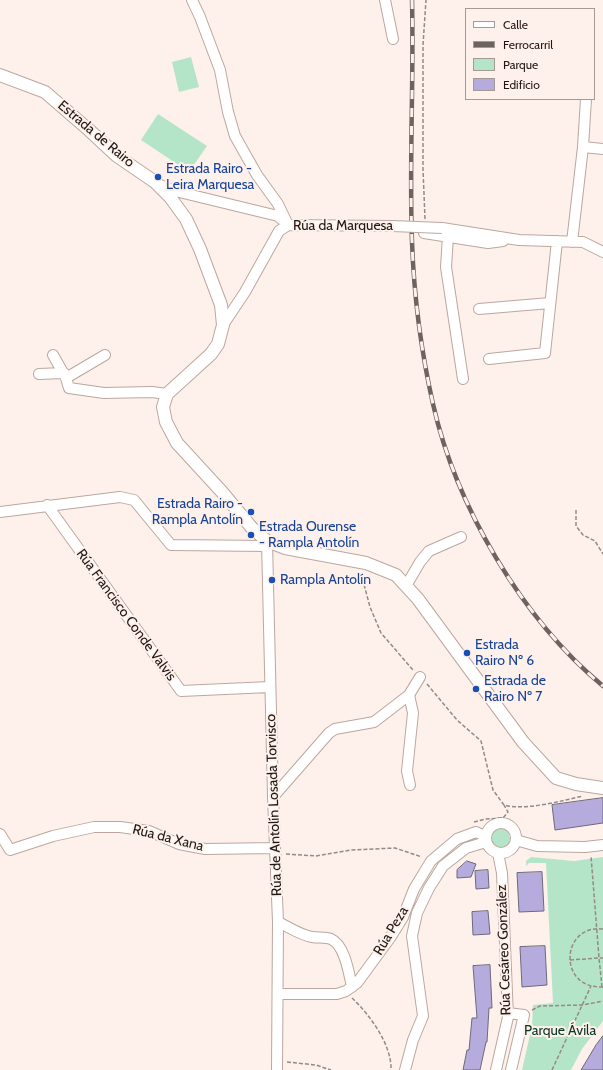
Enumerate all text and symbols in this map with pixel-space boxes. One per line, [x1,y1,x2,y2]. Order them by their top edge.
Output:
legend [465,8,595,100]
text: Calle [503,17,528,32]
text: Ferrocarril [503,37,553,52]
text: Parque [503,57,538,72]
text: Edificio [503,77,540,92]
street label: Estrada de Rairo [54,97,138,171]
place label: Estrada Rairo - Leira Marquesa [166,161,254,194]
marker: Estrada Rairo - Leira Marquesa [153,172,163,182]
street label: Rúa da Marquesa [293,218,393,234]
place label: Estrada Rairo - Rampla Antolín [152,496,243,528]
marker: Estrada Rairo - Rampla Antolín [246,507,256,517]
place label: Estrada Ourense - Rampla Antolín [259,519,359,552]
marker: Estrada Ourense - Rampla Antolín [246,530,256,540]
street label: Rúa Francisco Conde Valvis [73,546,179,684]
place label: Rampla Antolín [280,572,371,588]
marker: Rampla Antolín [267,575,277,585]
place label: Estrada Rairo Nº 6 [475,637,534,670]
marker: Estrada Rairo Nº 6 [462,648,472,658]
place label: Estrada de Rairo Nº 7 [484,673,546,706]
marker: Estrada de Rairo Nº 7 [471,684,481,694]
street label: Rúa de Antolín Losada Torvisco [262,714,286,896]
street label: Rúa da Xana [131,821,205,855]
street label: Rúa Cesáreo González [493,884,515,1016]
street label: Rúa Peza [370,904,412,958]
park label: Parque Ávila [524,1023,596,1039]

